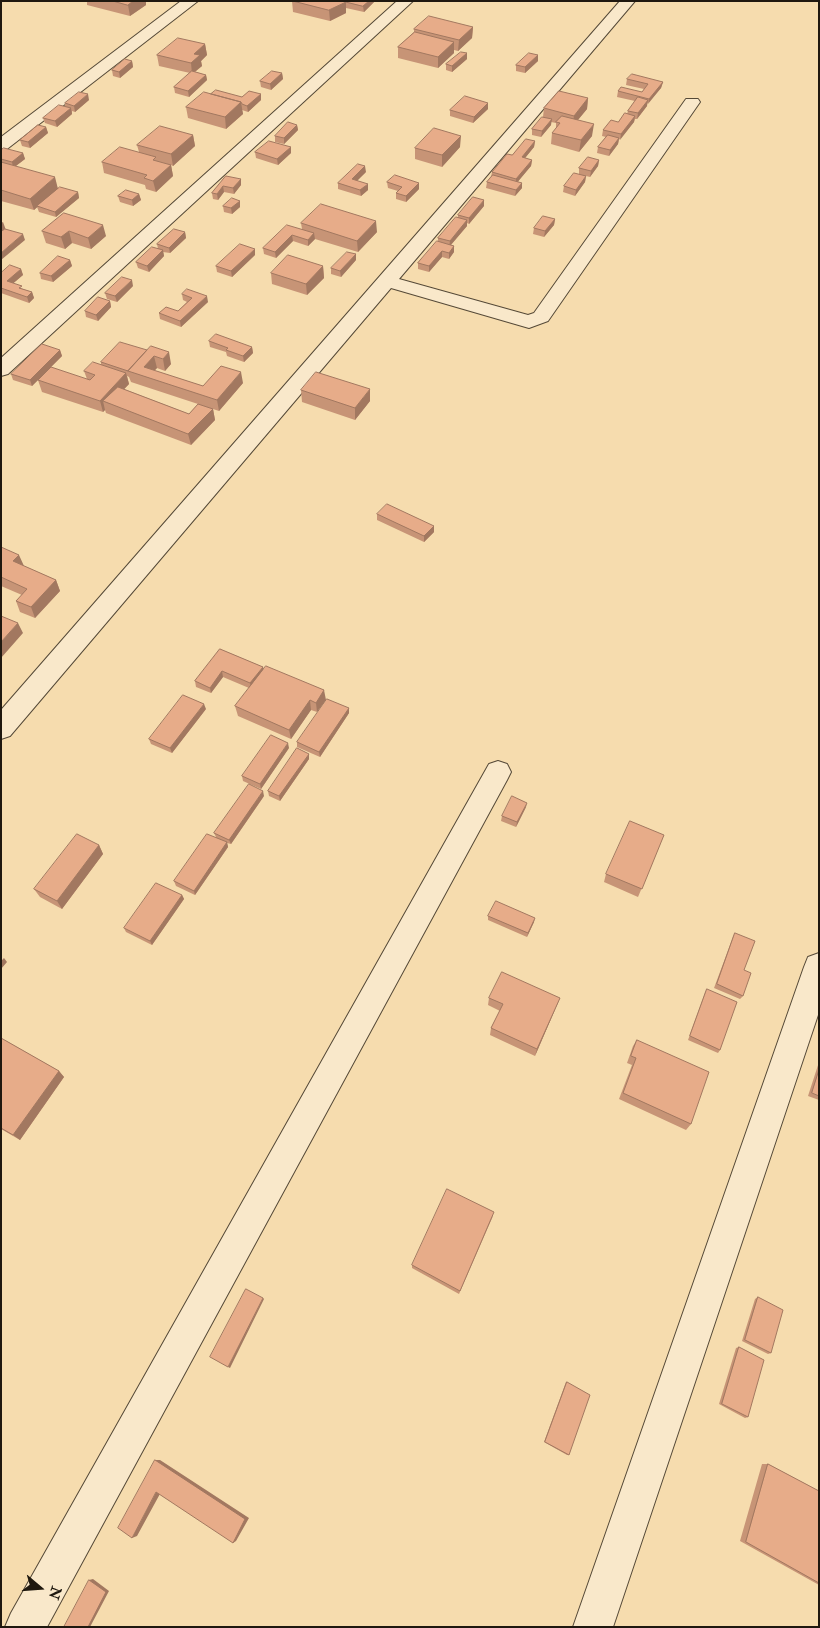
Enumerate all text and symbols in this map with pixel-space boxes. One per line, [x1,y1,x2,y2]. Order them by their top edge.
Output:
north arrow [15,1563,65,1613]
text: N [45,1584,65,1601]

